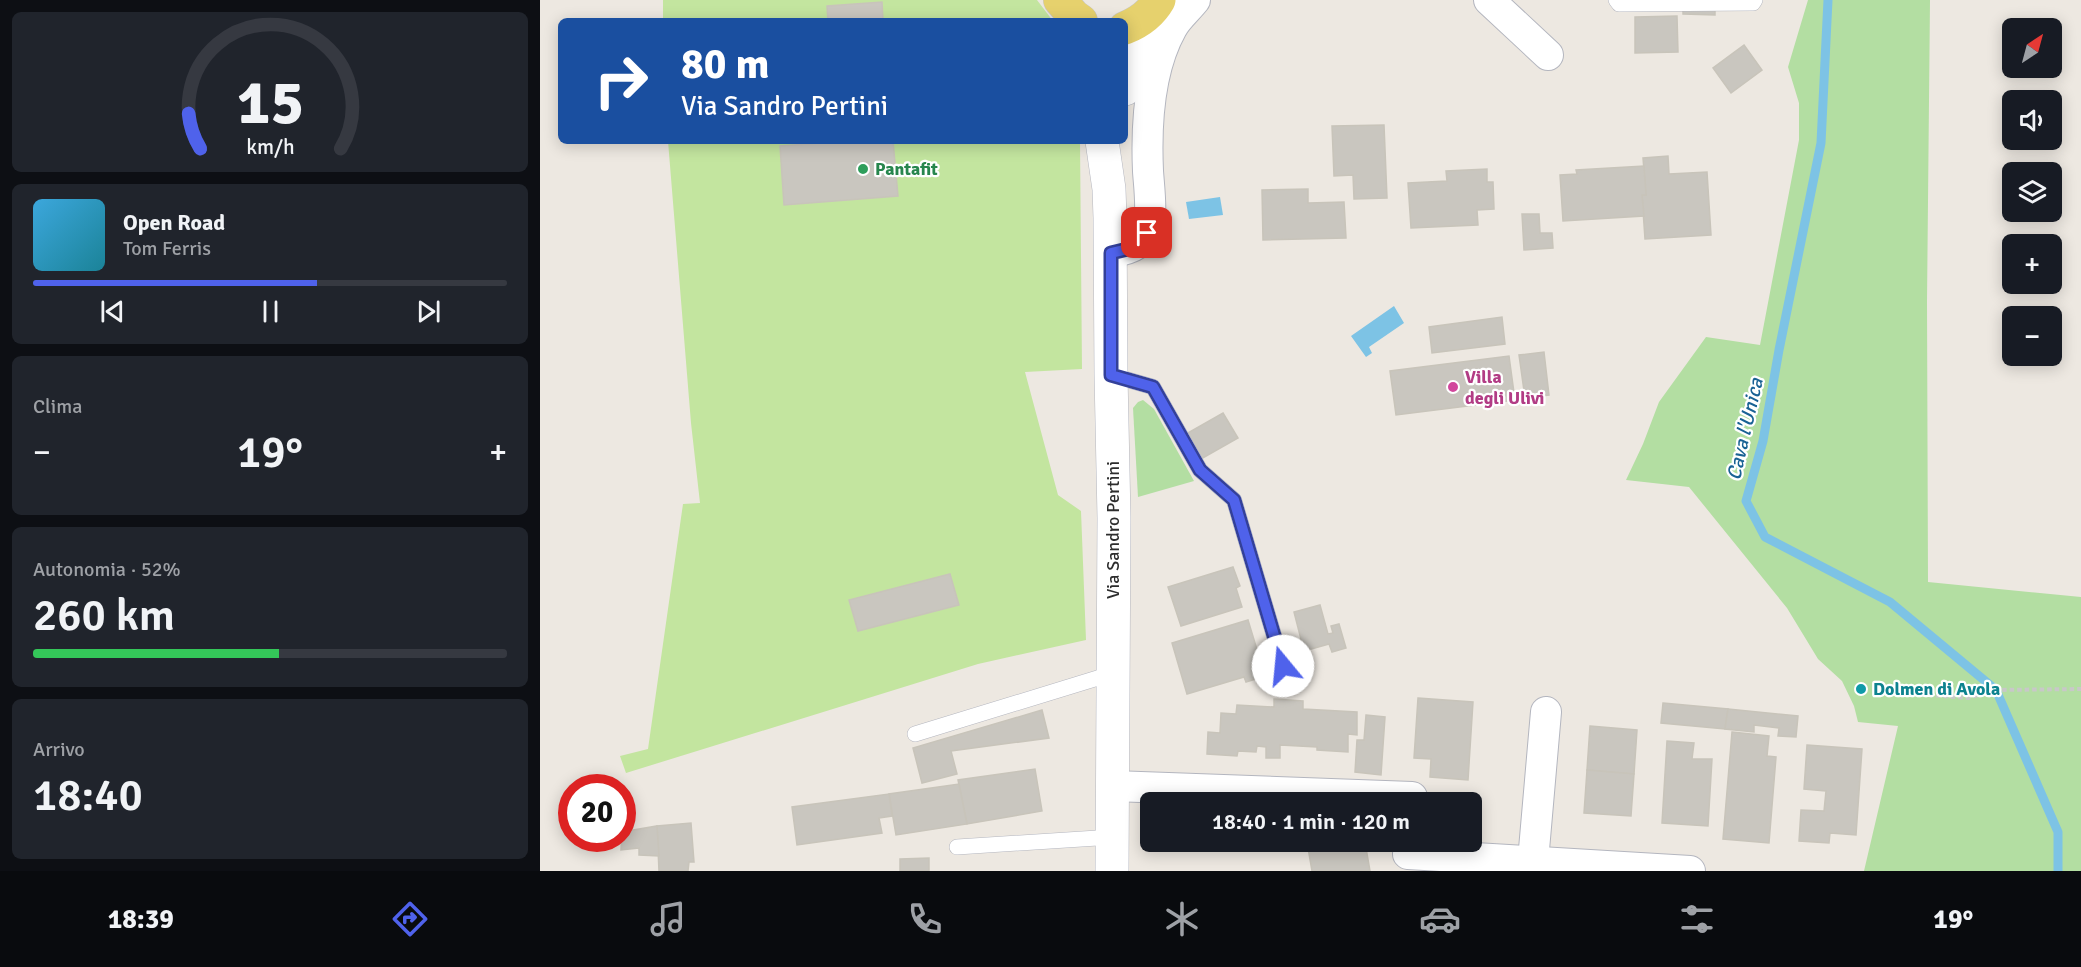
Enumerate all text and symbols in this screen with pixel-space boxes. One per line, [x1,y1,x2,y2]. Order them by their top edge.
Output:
north arrow [2002,18,2062,78]
map controls [2002,18,2062,366]
text: 80 m [681,39,770,90]
icon: right [582,42,660,120]
text: 15 [236,64,304,141]
text: Via Sandro Pertini [681,90,888,123]
button: sound [2002,90,2062,150]
text: km/h [246,134,294,160]
place label: Pantafit [875,158,938,180]
marker: Pantafit [856,162,870,176]
button: layers [2002,162,2062,222]
pin [1121,207,1172,258]
text: Open Road [123,209,225,236]
icon: arrive [1130,216,1163,249]
button: + [2002,234,2062,294]
text: Tom Ferris [123,236,211,261]
icon: previous [96,295,129,328]
icon: pause [254,295,287,328]
icon: next [412,295,445,328]
button: − [2002,306,2062,366]
place label: Villa degli Ulivi [1465,366,1544,409]
water label: Cava l'Unica [1721,375,1769,483]
marker: Villa degli Ulivi [1446,380,1460,394]
text: Clima [33,394,82,419]
text: 19° [237,425,303,480]
text: − [33,432,51,473]
text: + [489,432,507,473]
street label: Via Sandro Pertini [1102,461,1124,599]
text: Autonomia · 52% [33,557,181,582]
text: 260 km [33,588,175,643]
position arrow [1251,634,1315,698]
place label: Dolmen di Avola [1873,678,2000,700]
marker: Dolmen di Avola [1854,682,1868,696]
text: Arrivo [33,737,85,762]
text: 18:40 [33,768,143,823]
speed limit sign: 20 [558,774,636,852]
text: 18:40 · 1 min · 120 m [1212,808,1410,835]
icon: directions [389,898,431,940]
icon: music [647,898,689,940]
icon: phone [904,898,946,940]
icon: climate [1161,898,1203,940]
icon: car [1419,898,1461,940]
icon: filters [1676,898,1718,940]
text: 18:39 [108,903,174,936]
text: 19° [1933,903,1973,936]

